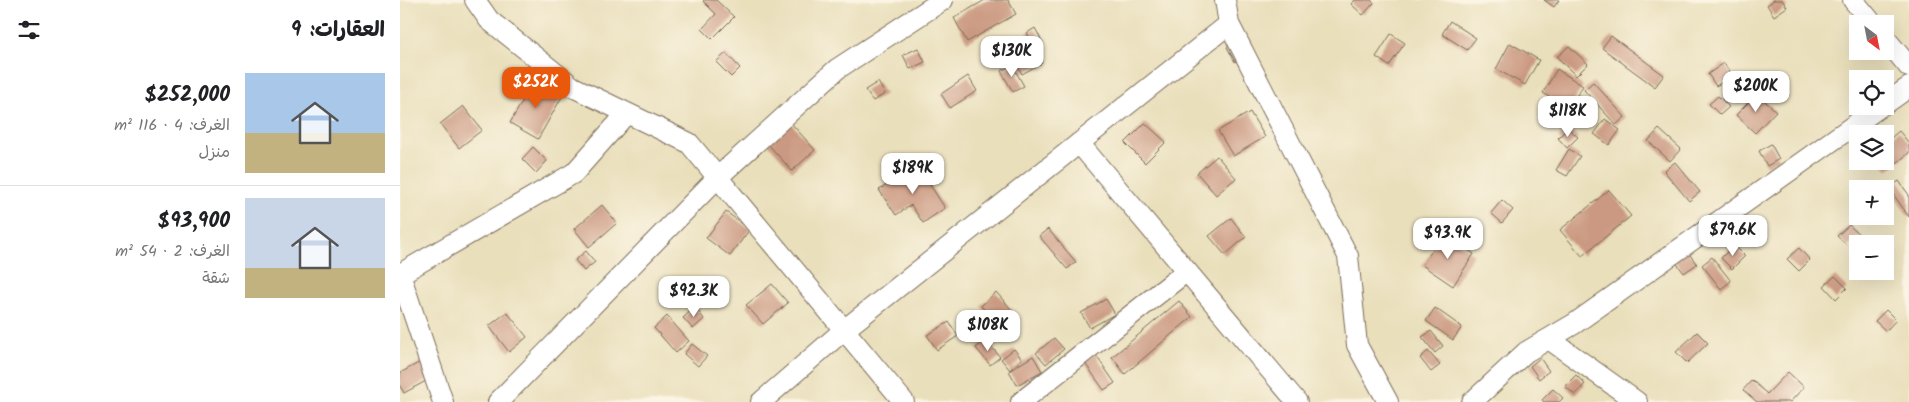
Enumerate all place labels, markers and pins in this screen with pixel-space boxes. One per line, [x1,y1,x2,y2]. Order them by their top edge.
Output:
pin: $130K [977,36,1047,78]
pin: $252K [501,66,571,109]
pin: $200K [1721,70,1791,113]
pin: $118K [1533,96,1603,138]
pin: $189K [878,152,948,195]
pin: $79.6K [1692,214,1774,257]
pin: $93.9K [1407,218,1489,260]
pin: $92.3K [653,276,735,318]
pin: $108K [953,310,1023,352]

